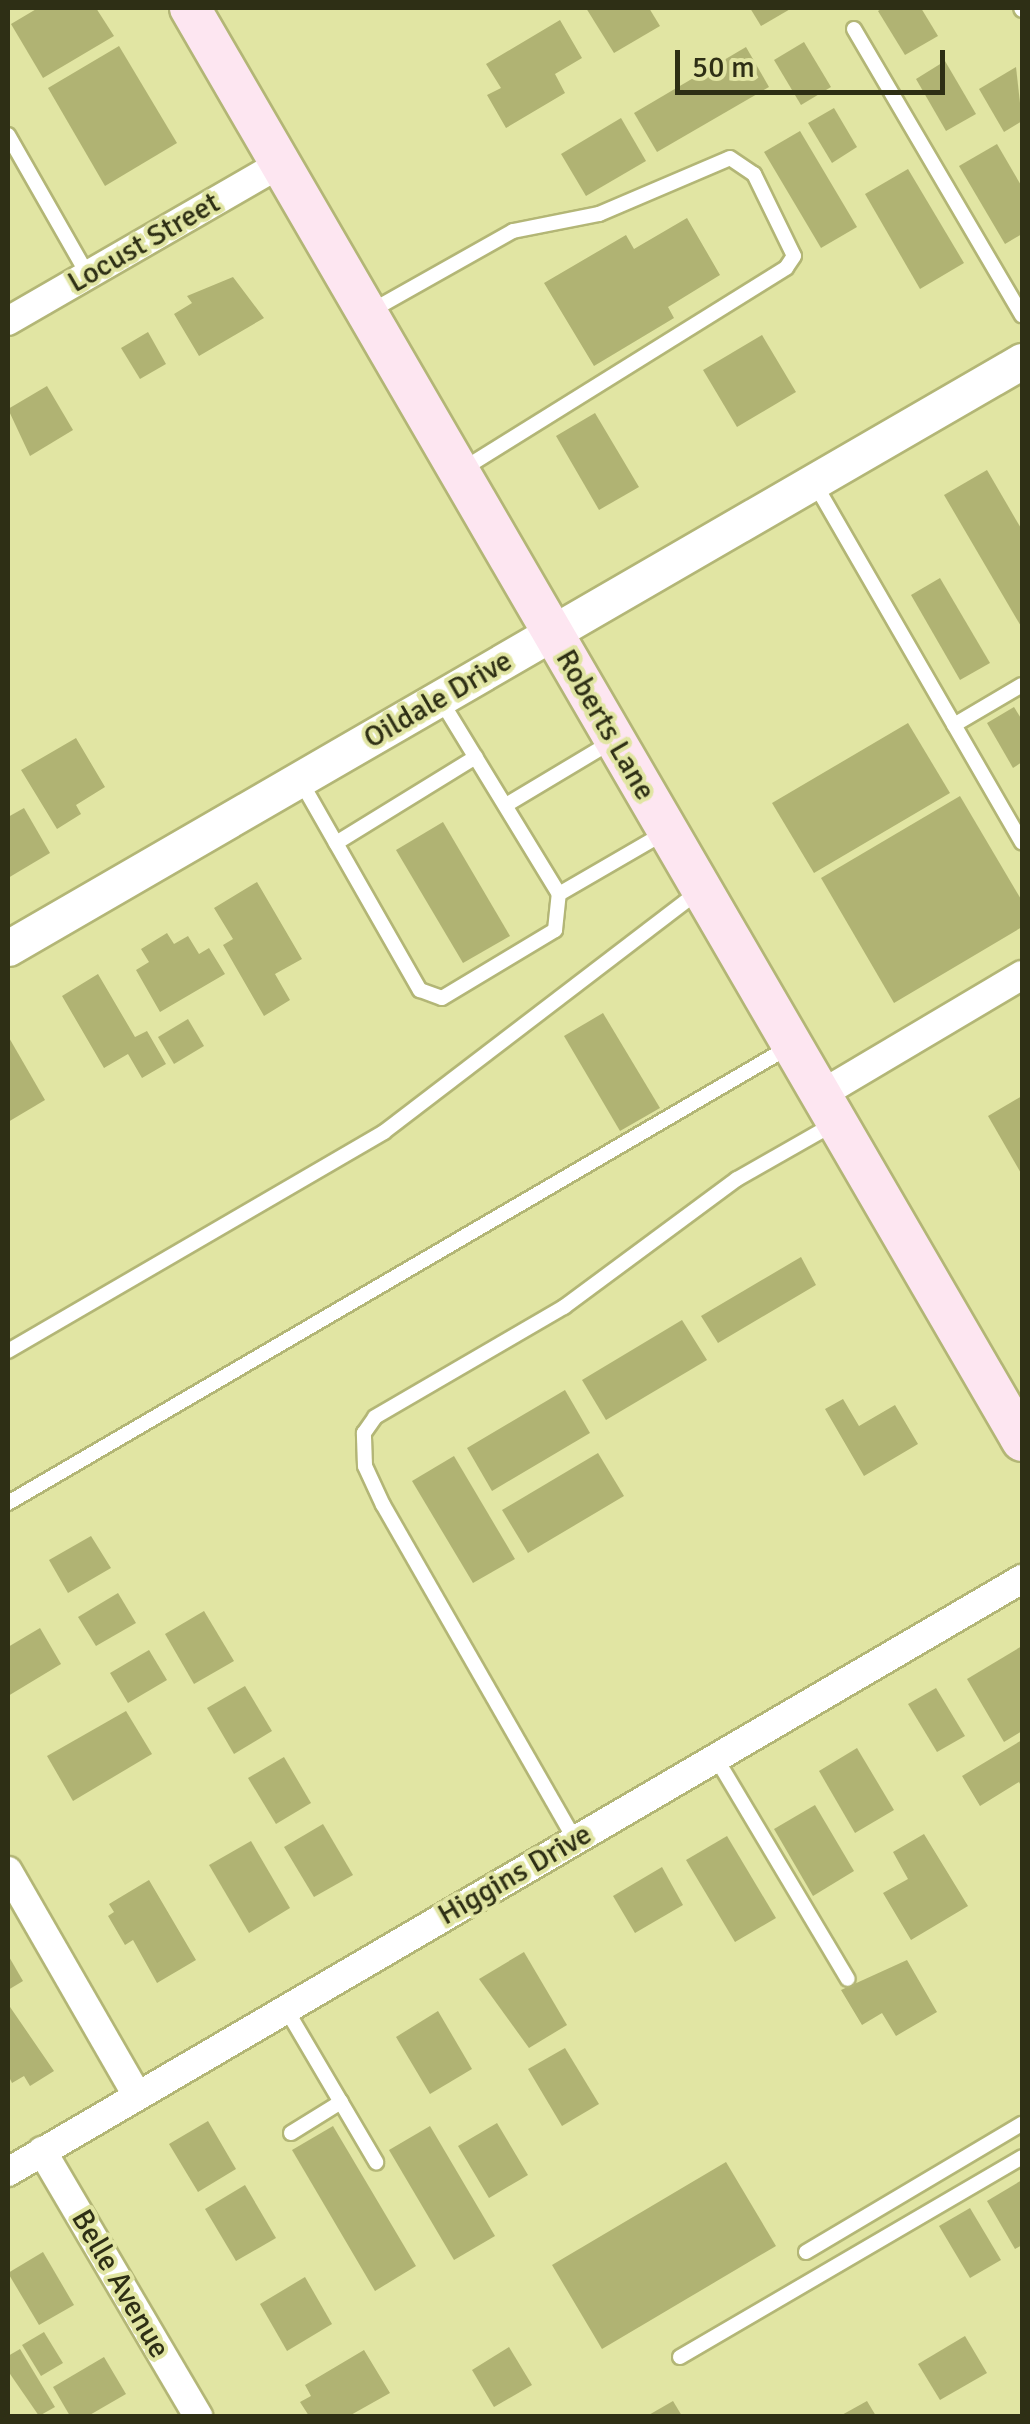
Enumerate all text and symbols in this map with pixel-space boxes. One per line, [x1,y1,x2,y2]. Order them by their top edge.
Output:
scale bar [680,30,950,92]
text: 50 m [692,49,755,86]
street label: Locust Street [62,185,226,301]
street label: Oildale Drive [358,643,518,757]
street label: Roberts Lane [547,643,663,807]
street label: Higgins Drive [432,1817,598,1933]
street label: Belle Avenue [63,2203,177,2365]

